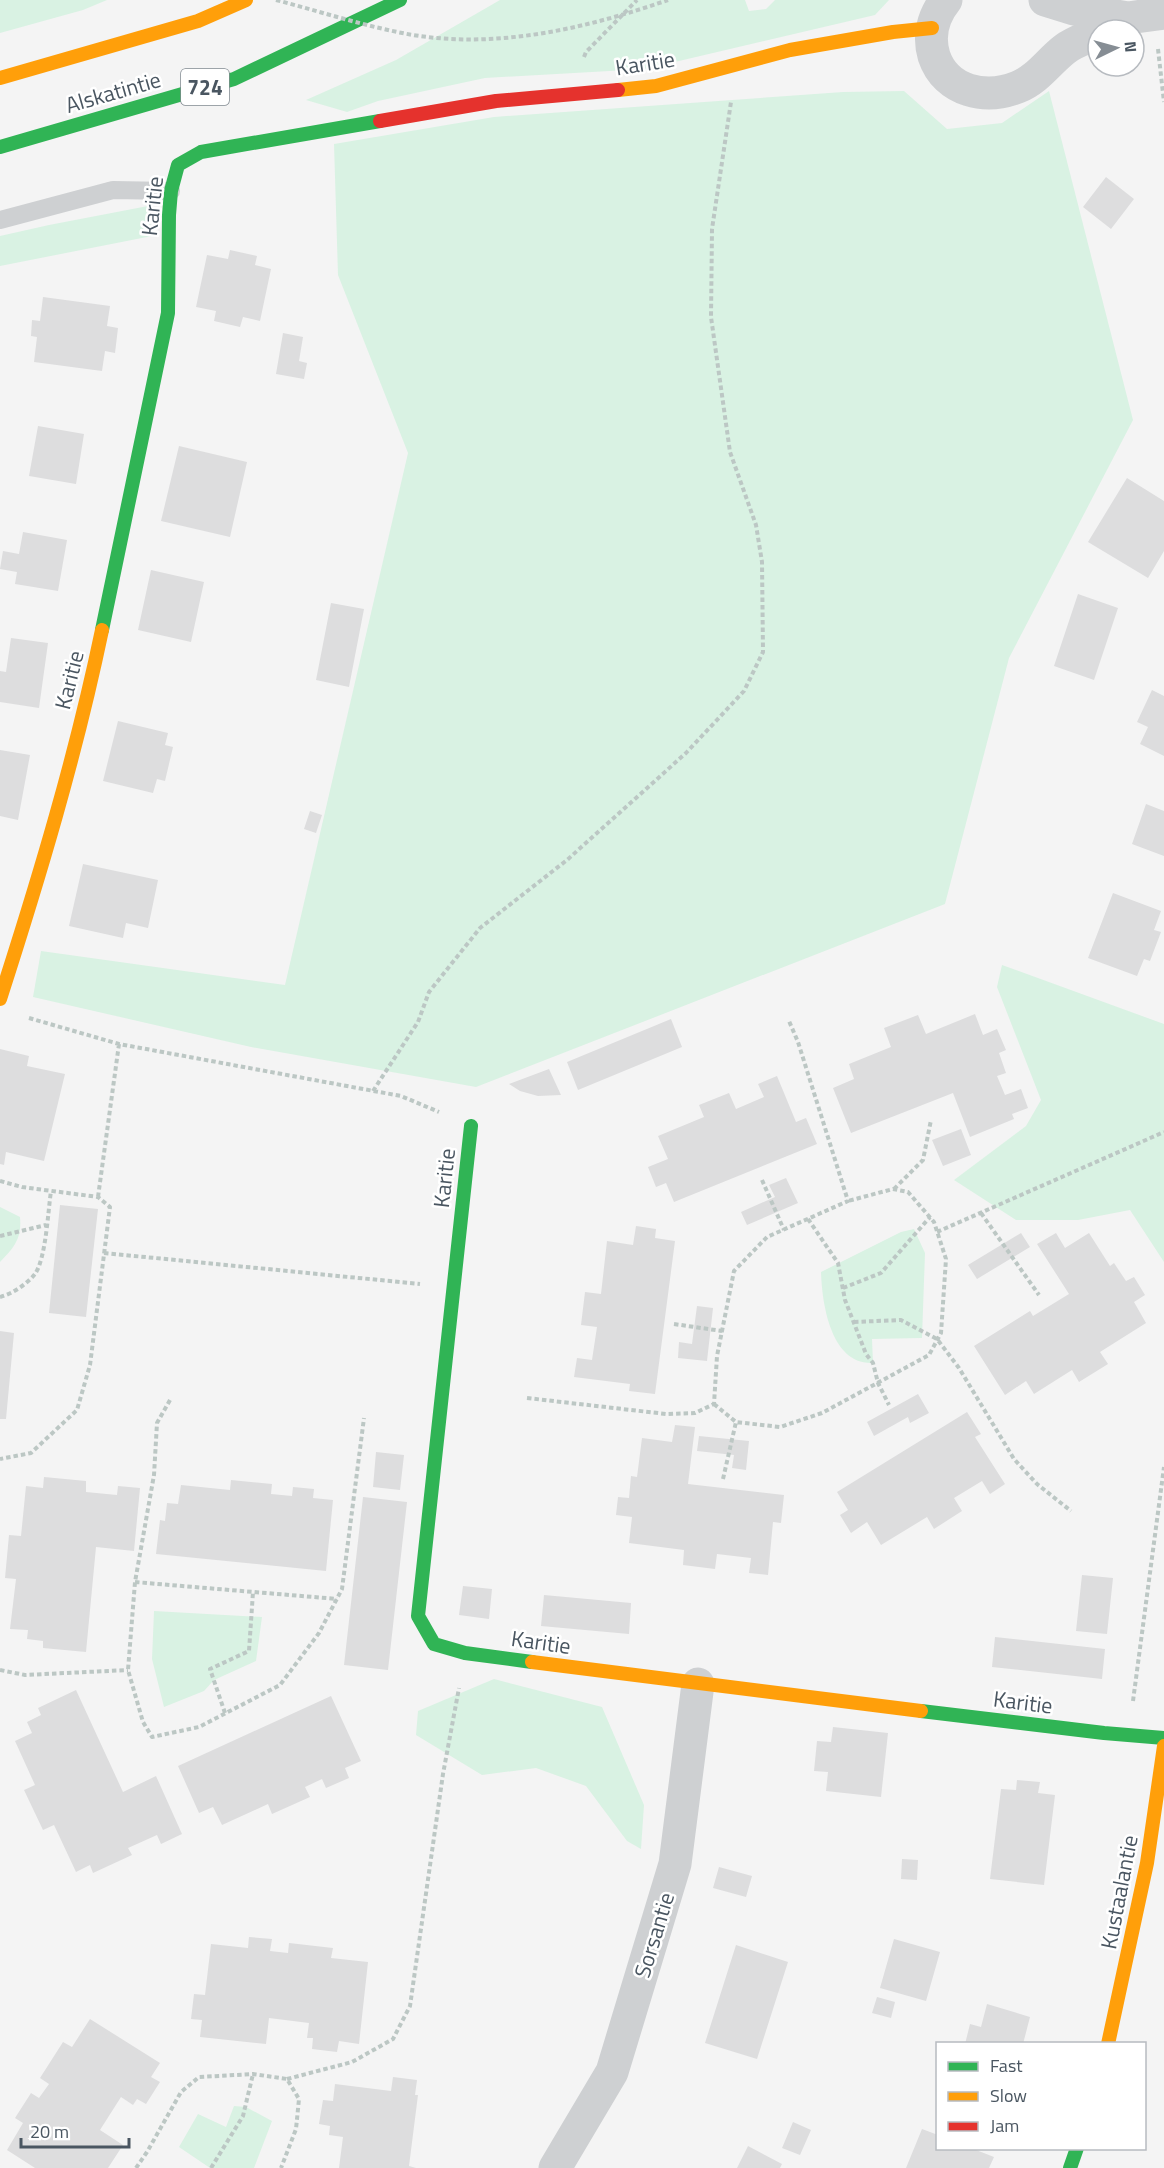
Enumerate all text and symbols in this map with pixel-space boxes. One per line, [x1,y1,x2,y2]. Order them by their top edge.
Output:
north arrow [1086,18,1146,78]
text: N [1119,40,1143,53]
street label: Karitie [613,42,677,84]
street label: Alskatintie [61,62,165,122]
road number: 724 [181,69,229,105]
street label: Karitie [132,175,172,237]
street label: Karitie [45,647,93,713]
street label: Karitie [424,1147,464,1209]
street label: Karitie [509,1621,573,1663]
street label: Karitie [991,1681,1055,1723]
street label: Kustaalantie [1091,1832,1147,1952]
street label: Sorsantie [625,1888,683,1982]
legend [936,2042,1146,2150]
text: Fast [990,2052,1023,2079]
text: Slow [990,2082,1027,2109]
scale bar [21,2111,129,2149]
text: Jam [990,2112,1019,2139]
text: 20 m [30,2118,69,2145]

